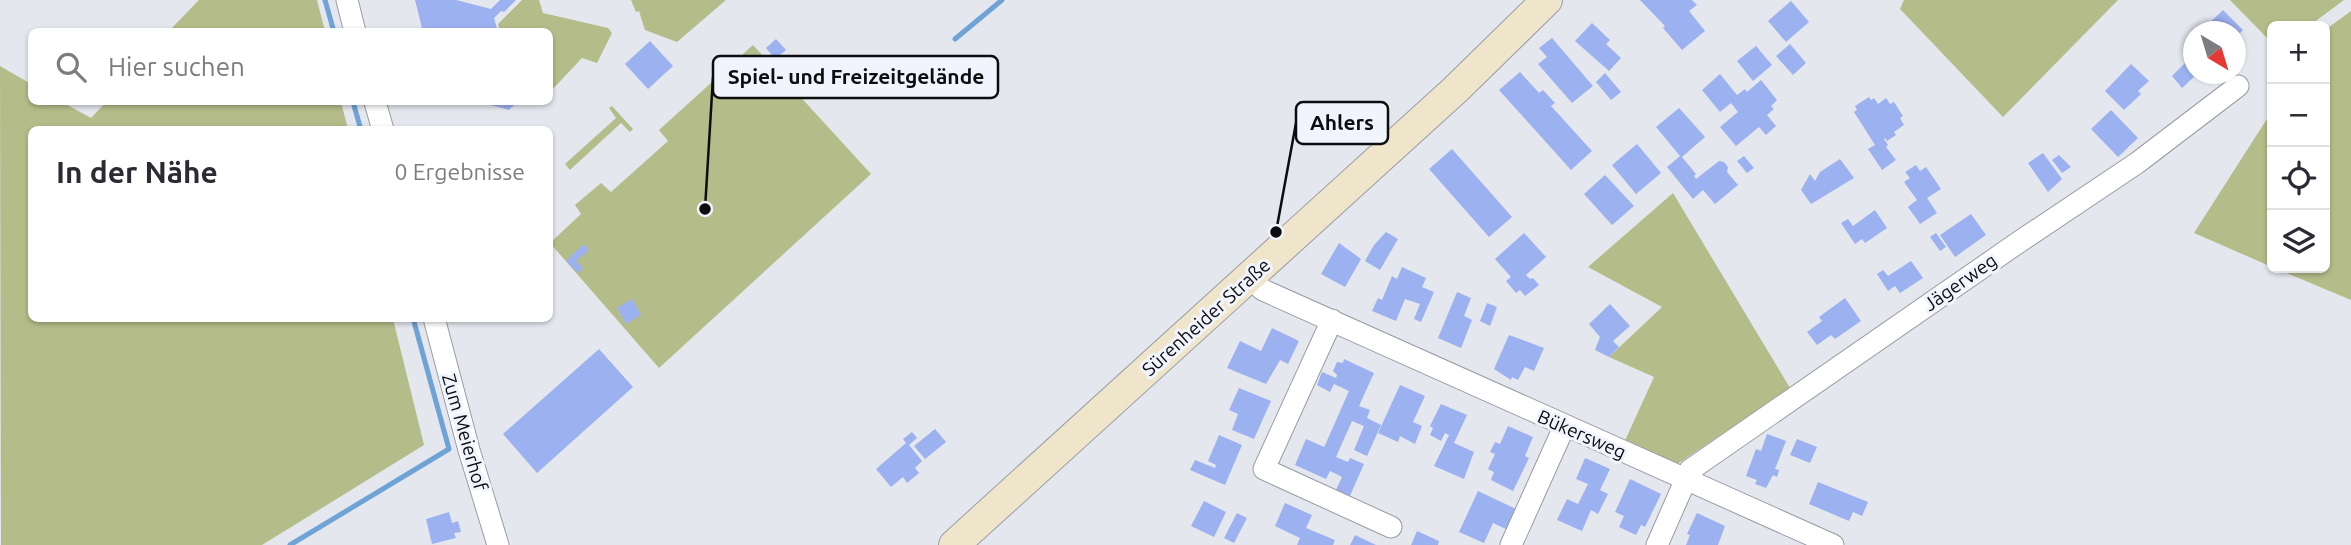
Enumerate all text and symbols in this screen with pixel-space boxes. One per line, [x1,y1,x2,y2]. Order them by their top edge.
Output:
north arrow [2183,21,2246,84]
map controls [2267,21,2330,273]
button: + [2267,21,2330,84]
search box [28,28,553,105]
icon: search [52,48,90,86]
text: Hier suchen [108,52,245,81]
callout: Spiel- und Freizeitgelände [713,56,998,98]
text: Spiel- und Freizeitgelände [728,64,984,88]
button: − [2267,84,2330,147]
callout: Ahlers [1296,102,1388,144]
text: Ahlers [1310,110,1374,134]
button: locate [2267,147,2330,210]
text: In der Nähe [56,155,218,189]
text: 0 Ergebnisse [394,159,525,184]
button: layers [2267,210,2330,273]
street label: Jägerweg [1919,249,2001,315]
street label: Sürenheider Straße [1137,254,1275,380]
street label: Zum Meierhof [438,371,492,494]
street label: Bükersweg [1534,405,1630,463]

